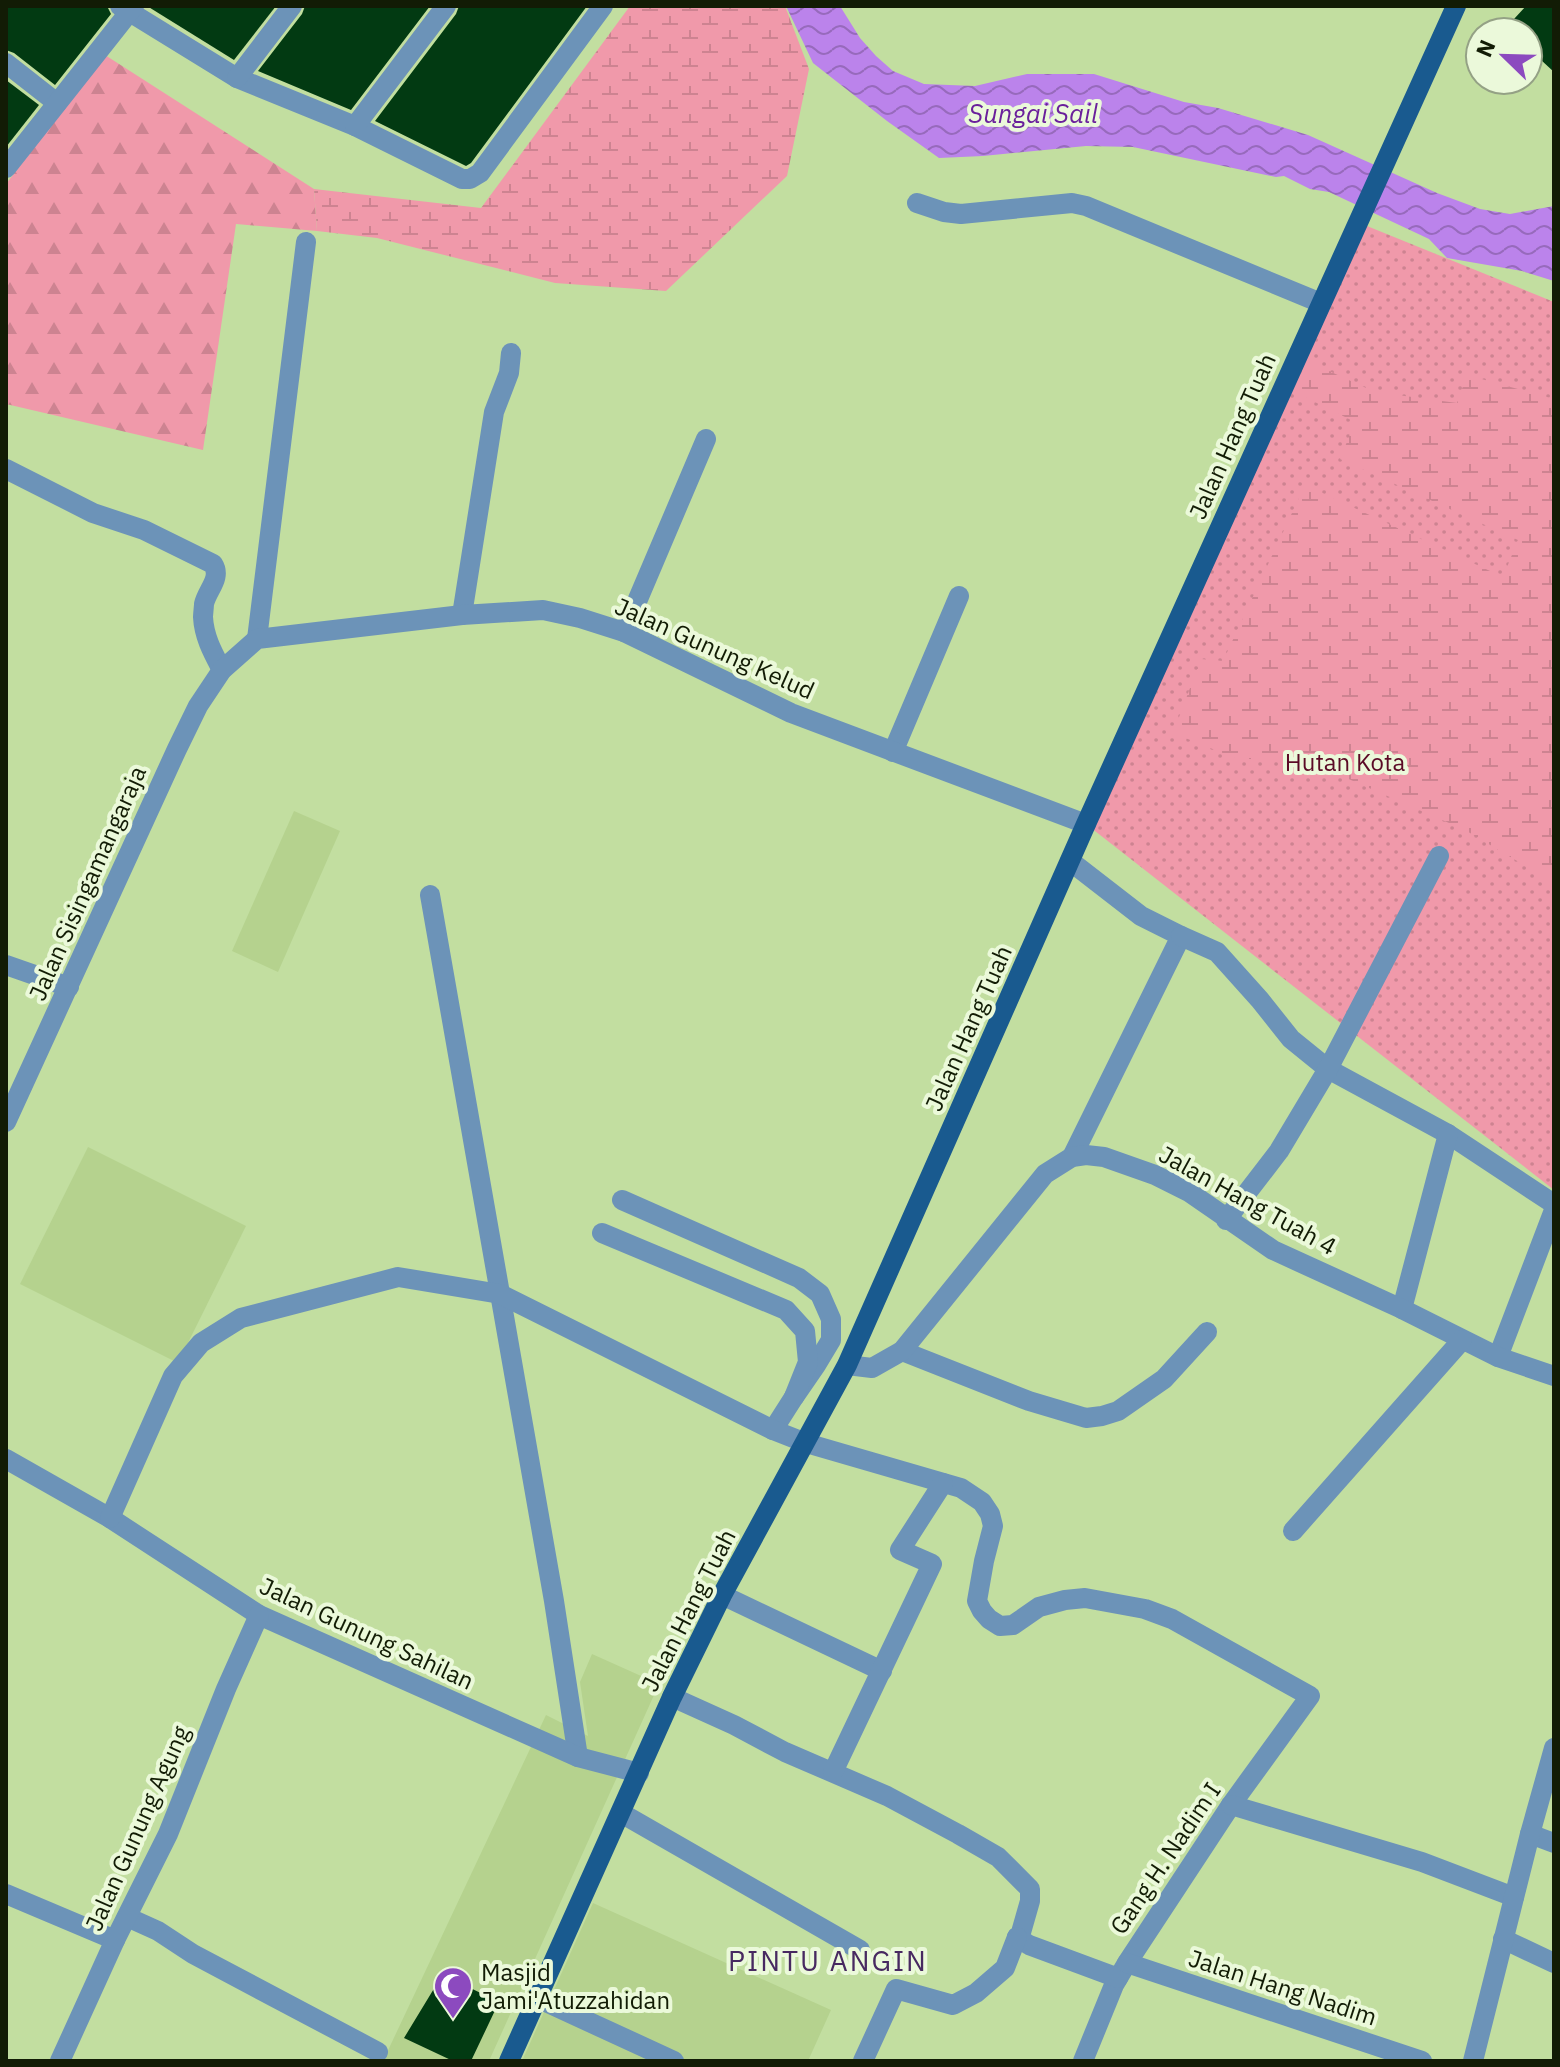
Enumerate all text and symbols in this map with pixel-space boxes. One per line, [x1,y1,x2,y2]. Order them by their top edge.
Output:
north arrow [1464,16,1544,96]
text: N [1469,35,1502,61]
water label: Sungai Sail [968,96,1098,130]
street label: Jalan Hang Tuah [1181,348,1283,524]
street label: Jalan Gunung Kelud [610,590,820,706]
park label: Hutan Kota [1285,746,1405,778]
street label: Jalan Sisingamangaraja [21,761,153,1005]
street label: Jalan Hang Tuah [917,940,1019,1116]
street label: Jalan Hang Tuah 4 [1154,1138,1342,1262]
street label: Jalan Hang Tuah [633,1523,743,1697]
street label: Jalan Gunung Sahilan [255,1569,479,1697]
street label: Jalan Gunung Agung [77,1720,197,1936]
street label: Gang H. Nadim I [1102,1776,1228,1940]
street label: Jalan Hang Nadim [1185,1941,1381,2033]
district label: PINTU ANGIN [728,1942,928,1979]
place label: Masjid Jami'Atuzzahidan [481,1956,670,2016]
mosque icon: Masjid Jami'Atuzzahidan [432,1965,474,2020]

